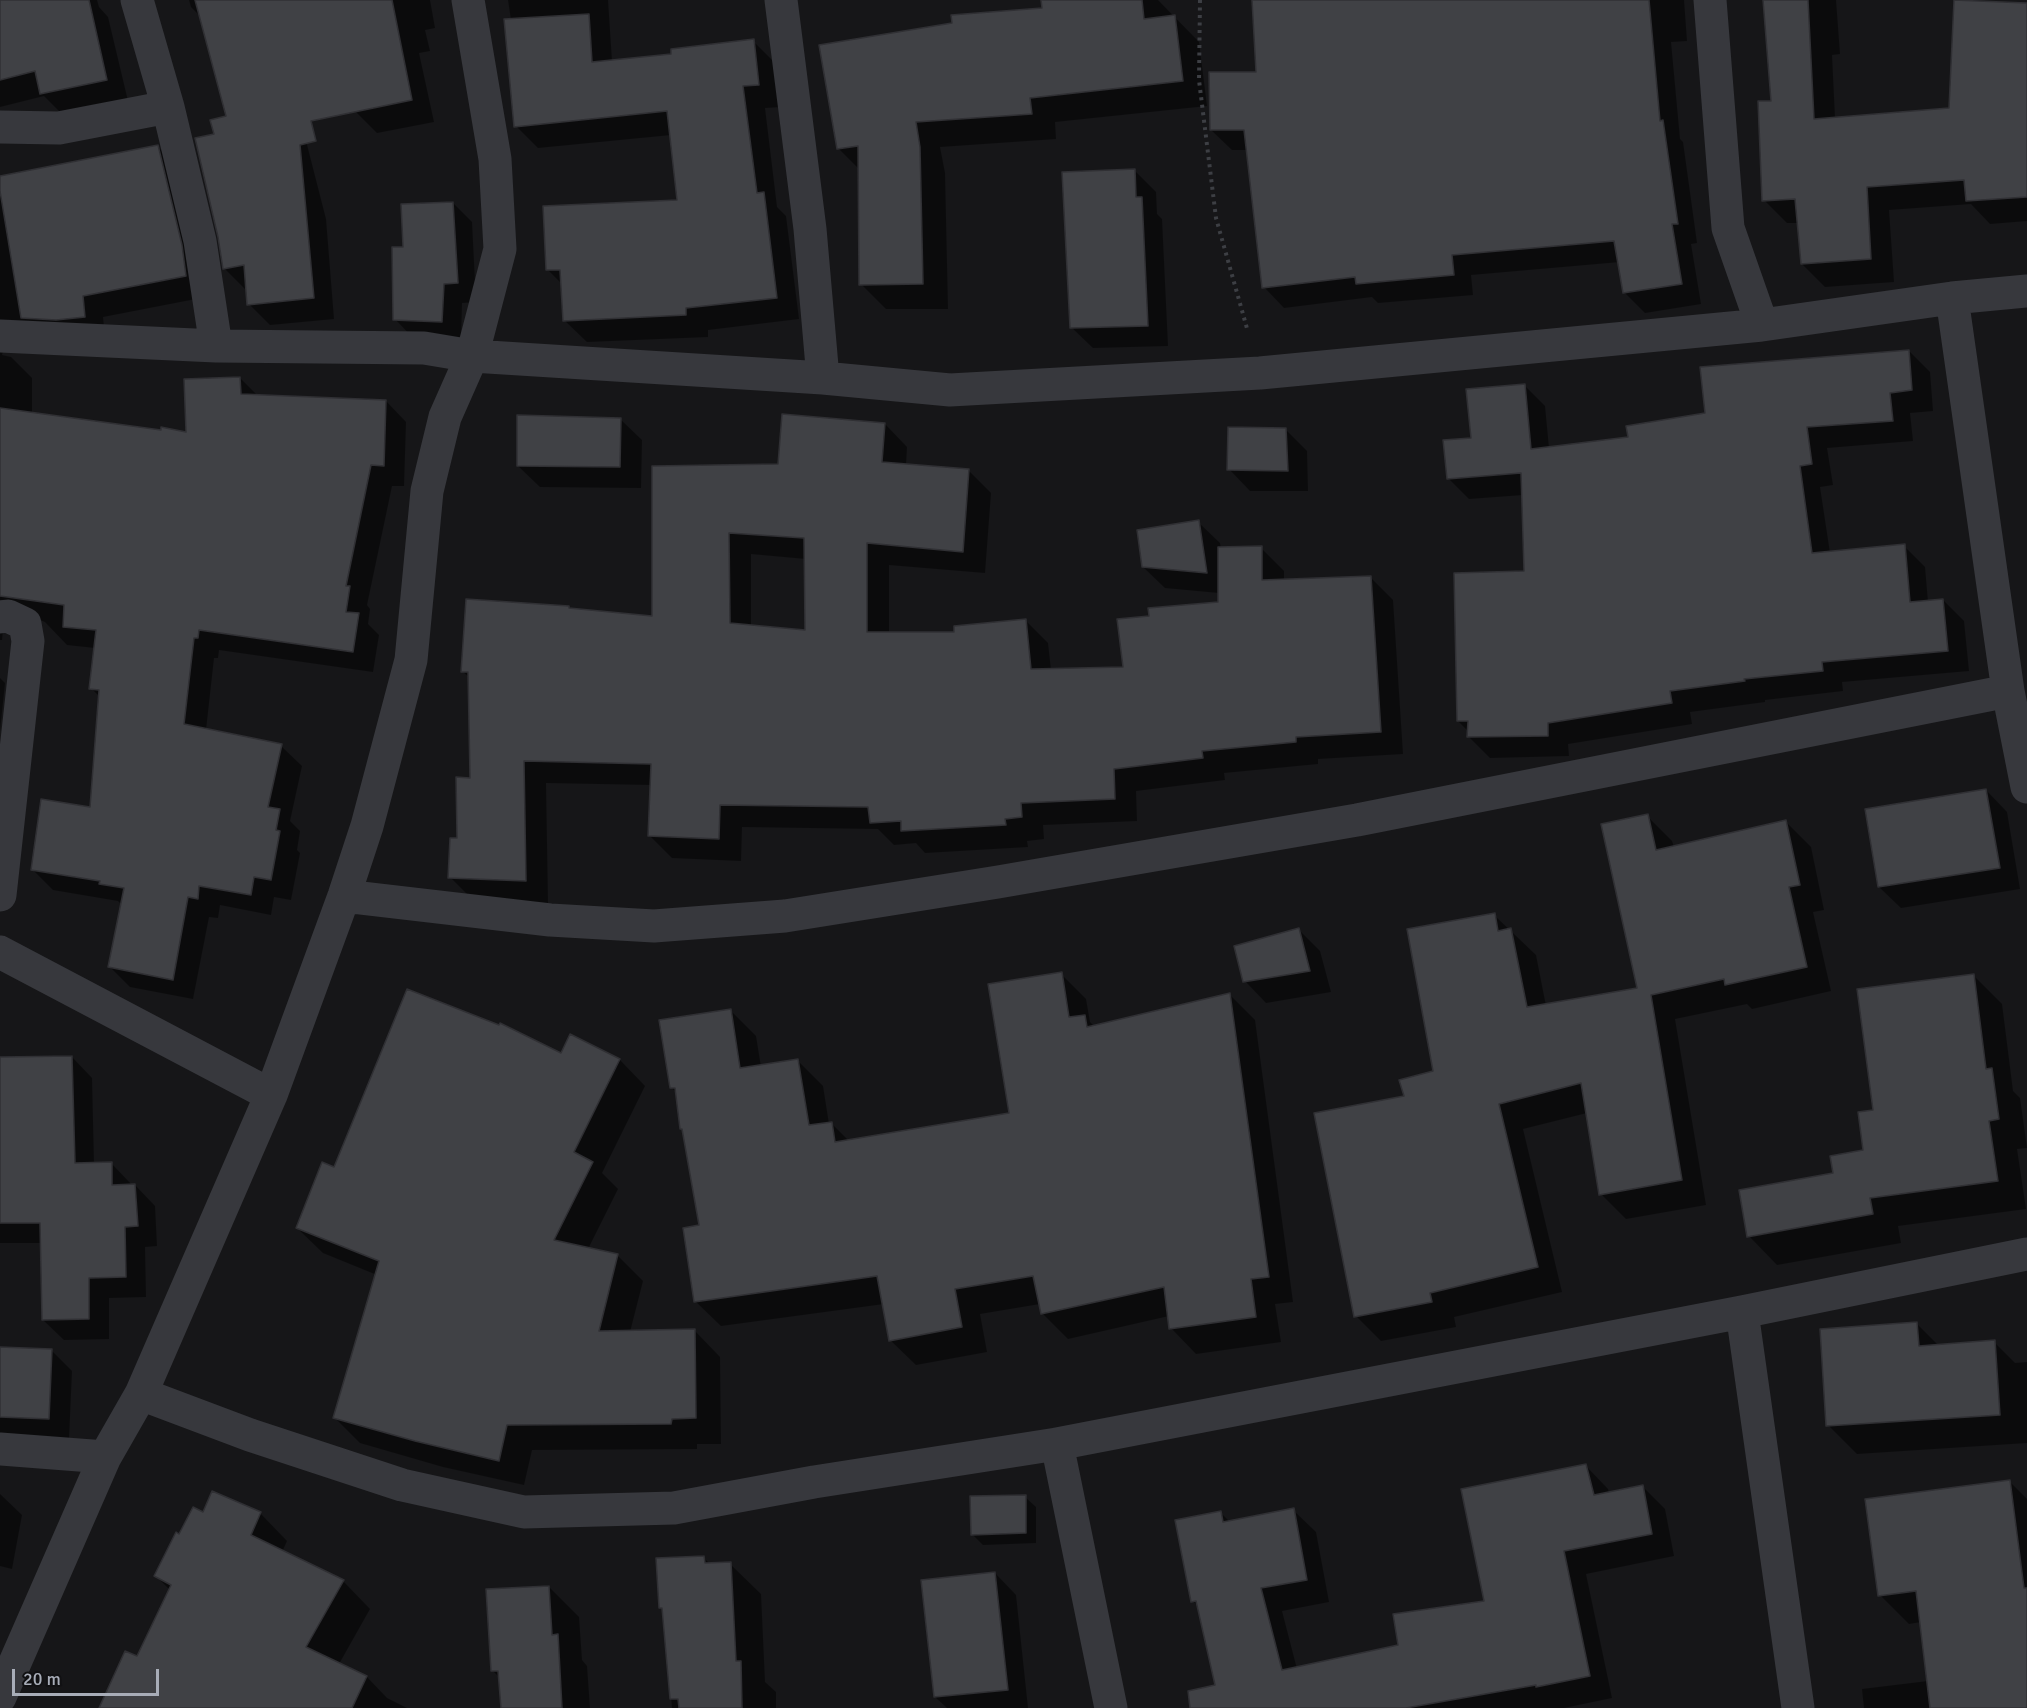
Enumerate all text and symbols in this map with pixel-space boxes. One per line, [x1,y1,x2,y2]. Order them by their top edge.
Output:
scale bar [15,1657,162,1695]
text: 20 m [23,1668,61,1690]

